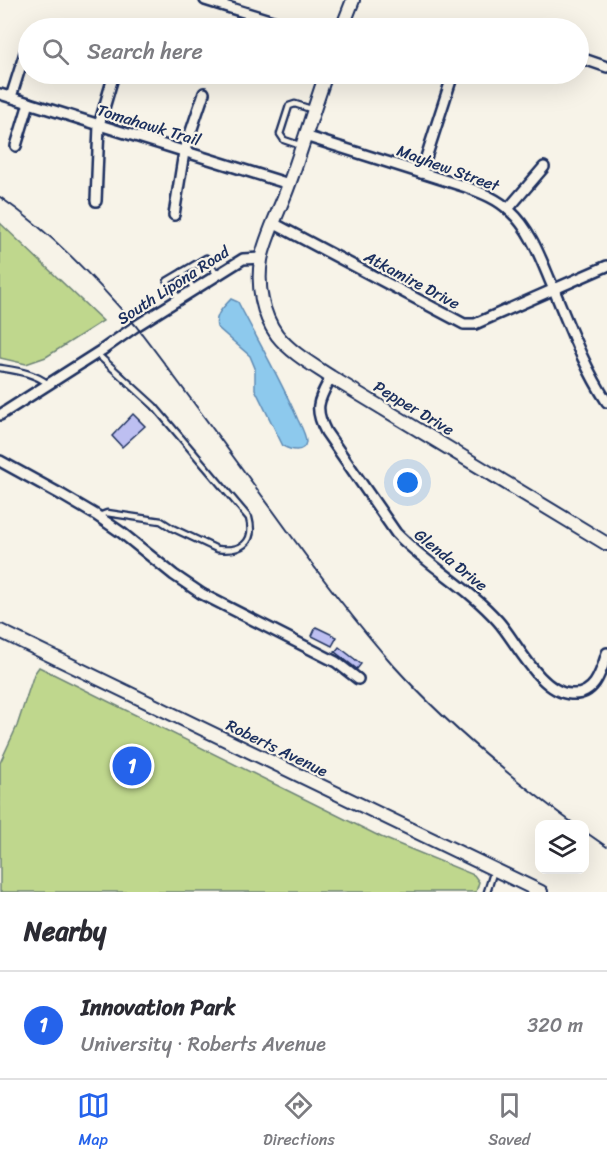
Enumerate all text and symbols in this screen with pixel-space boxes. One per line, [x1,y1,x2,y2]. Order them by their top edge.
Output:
search box [18,18,589,84]
text: Search here [87,32,203,71]
icon: search [39,35,72,68]
street label: Tomahawk Trail [94,95,205,155]
street label: Mayhew Street [393,136,504,200]
street label: South Lipona Road [111,237,237,332]
street label: Atkamire Drive [358,242,465,318]
street label: Pepper Drive [368,372,460,444]
your location [393,468,422,497]
street label: Glenda Drive [408,521,494,599]
street label: Roberts Avenue [221,711,333,785]
pin: 1 [112,744,152,789]
map controls [535,820,589,874]
button: layers [535,820,589,874]
text: Nearby [24,908,106,954]
text: Innovation Park [81,988,235,1027]
text: 1 [39,1008,48,1043]
text: 320 m [527,1008,583,1043]
text: University · Roberts Avenue [81,1027,326,1062]
tab: Map [77,1089,110,1154]
tab: Directions [263,1089,335,1154]
tab: Saved [488,1089,530,1154]

